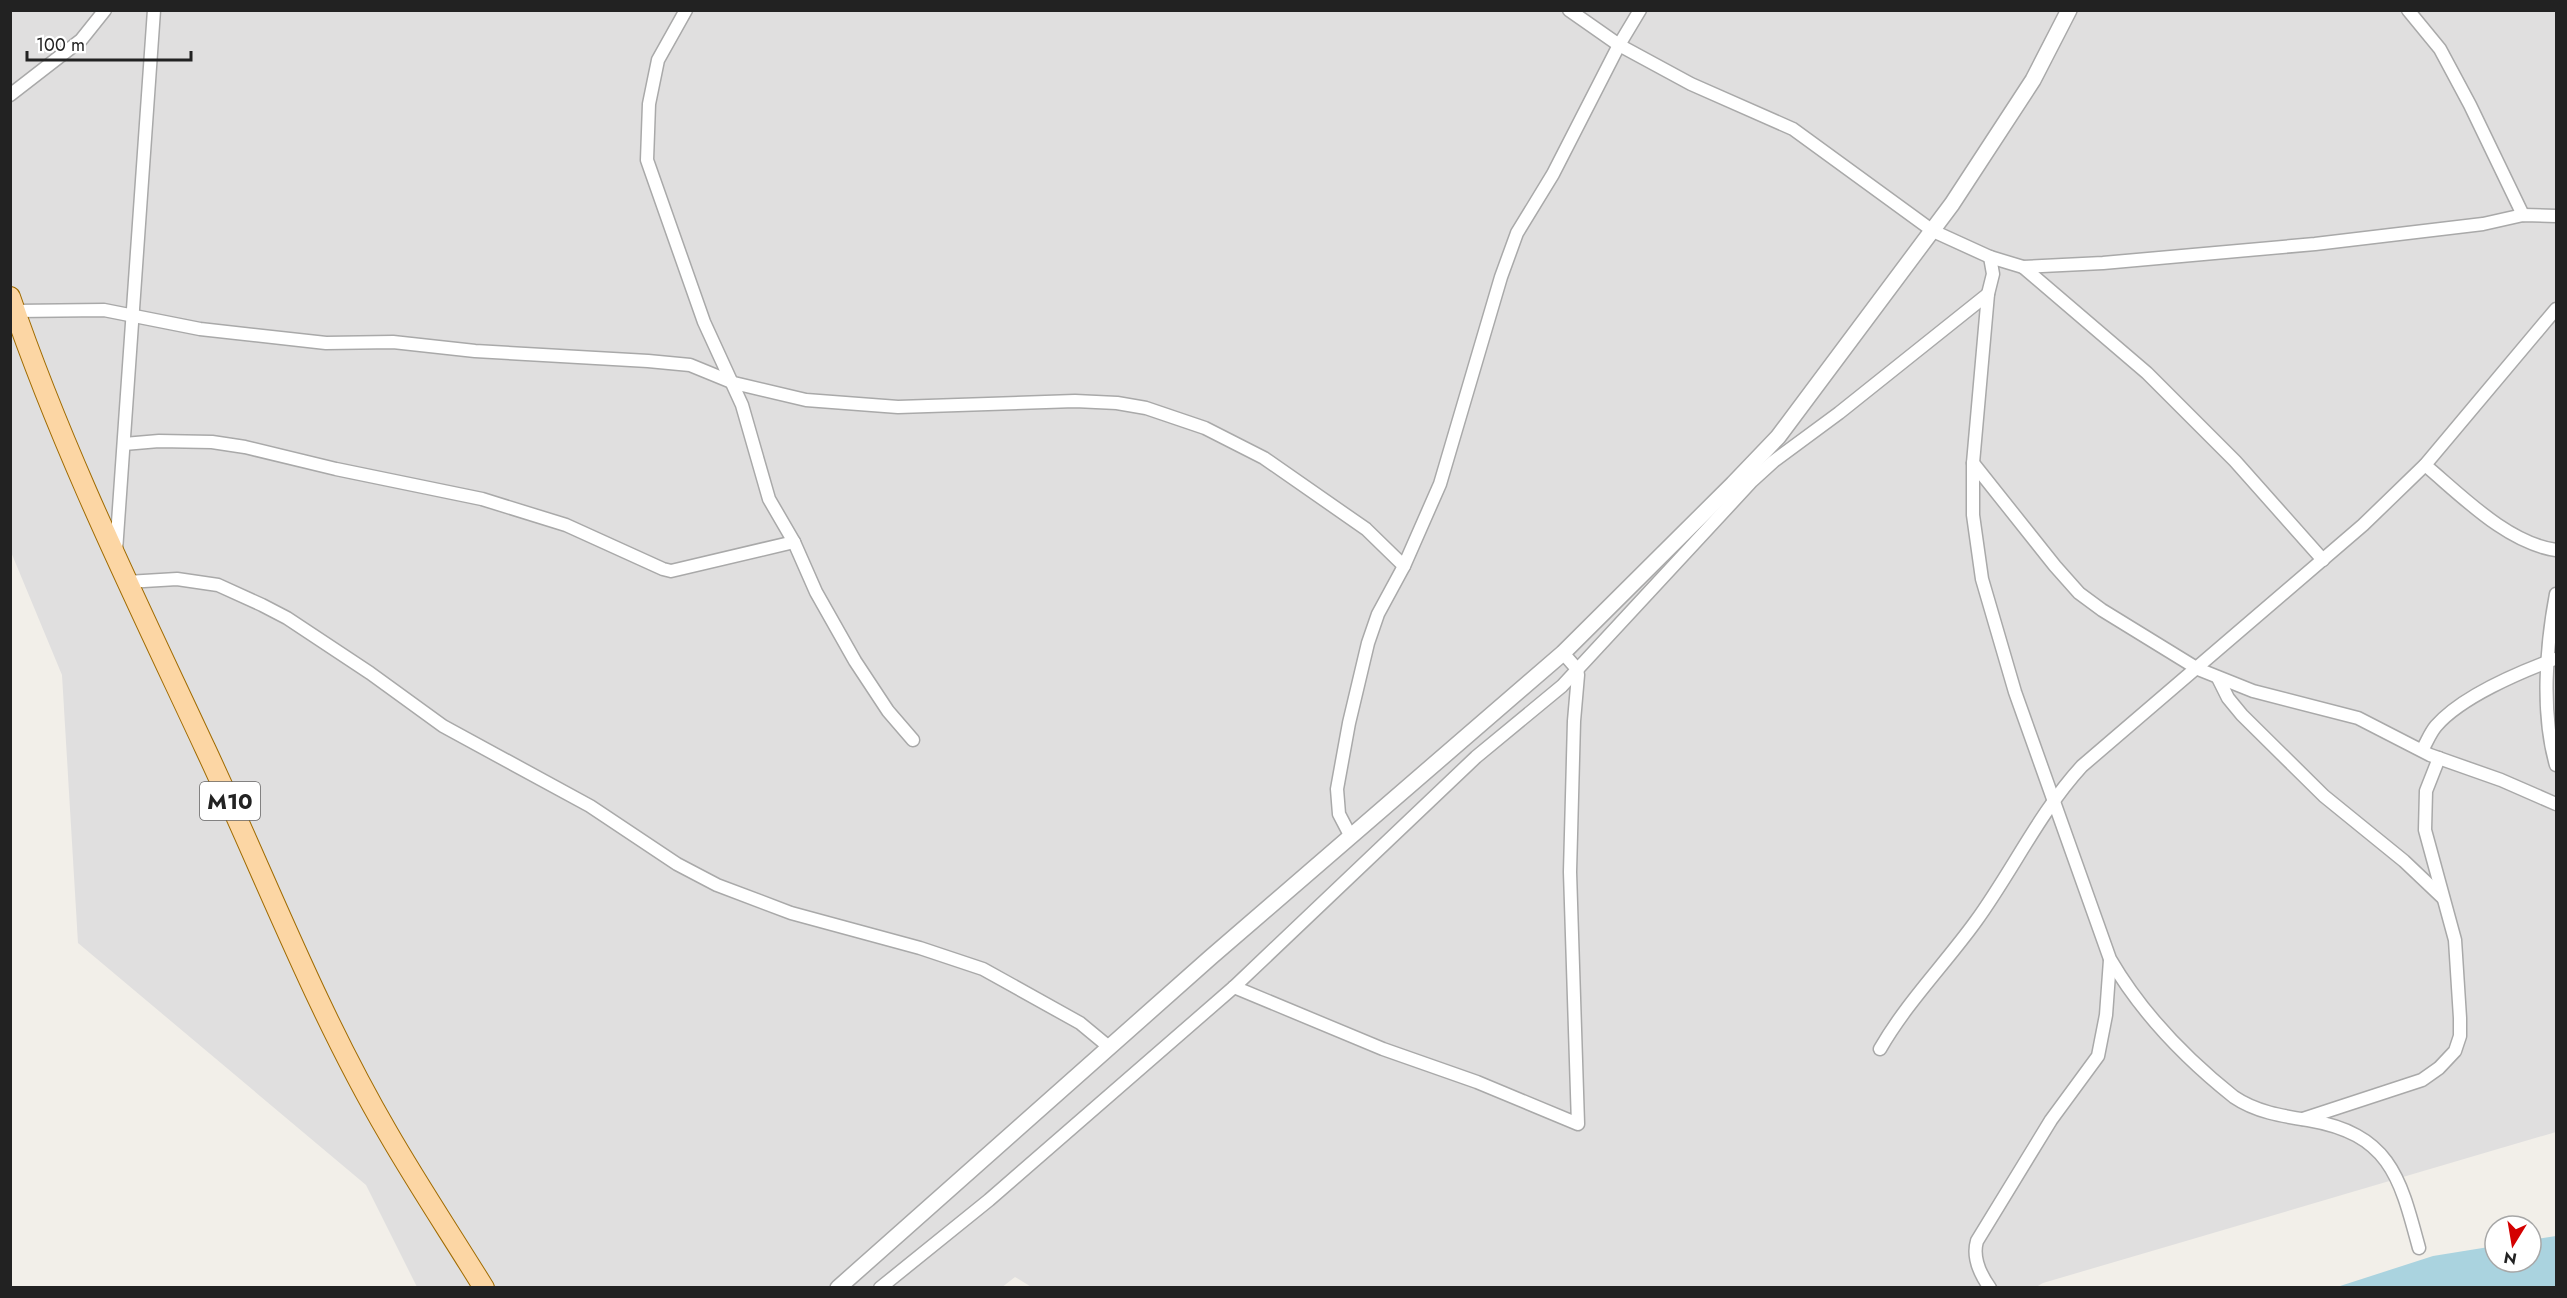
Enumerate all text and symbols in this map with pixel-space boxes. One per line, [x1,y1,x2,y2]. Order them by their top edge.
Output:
scale bar [27,24,190,62]
text: 100 m [36,32,85,58]
road number: M10 [200,782,260,820]
north arrow [2483,1214,2543,1274]
text: N [2502,1246,2519,1271]

